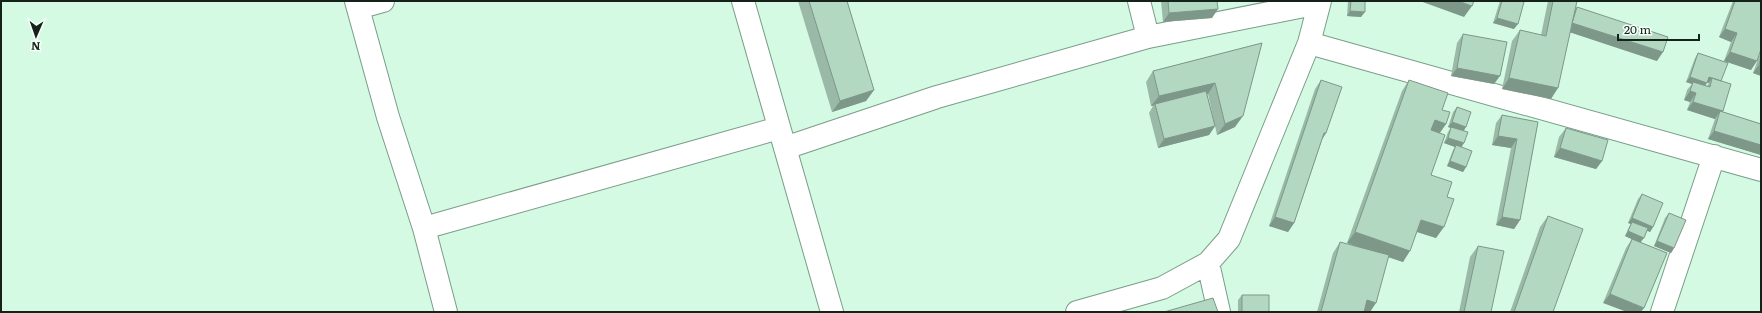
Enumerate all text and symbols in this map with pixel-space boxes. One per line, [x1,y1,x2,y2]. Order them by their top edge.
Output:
north arrow [16,16,56,56]
scale bar [1618,16,1699,42]
text: 20 m [1624,20,1651,38]
text: N [31,39,41,55]

